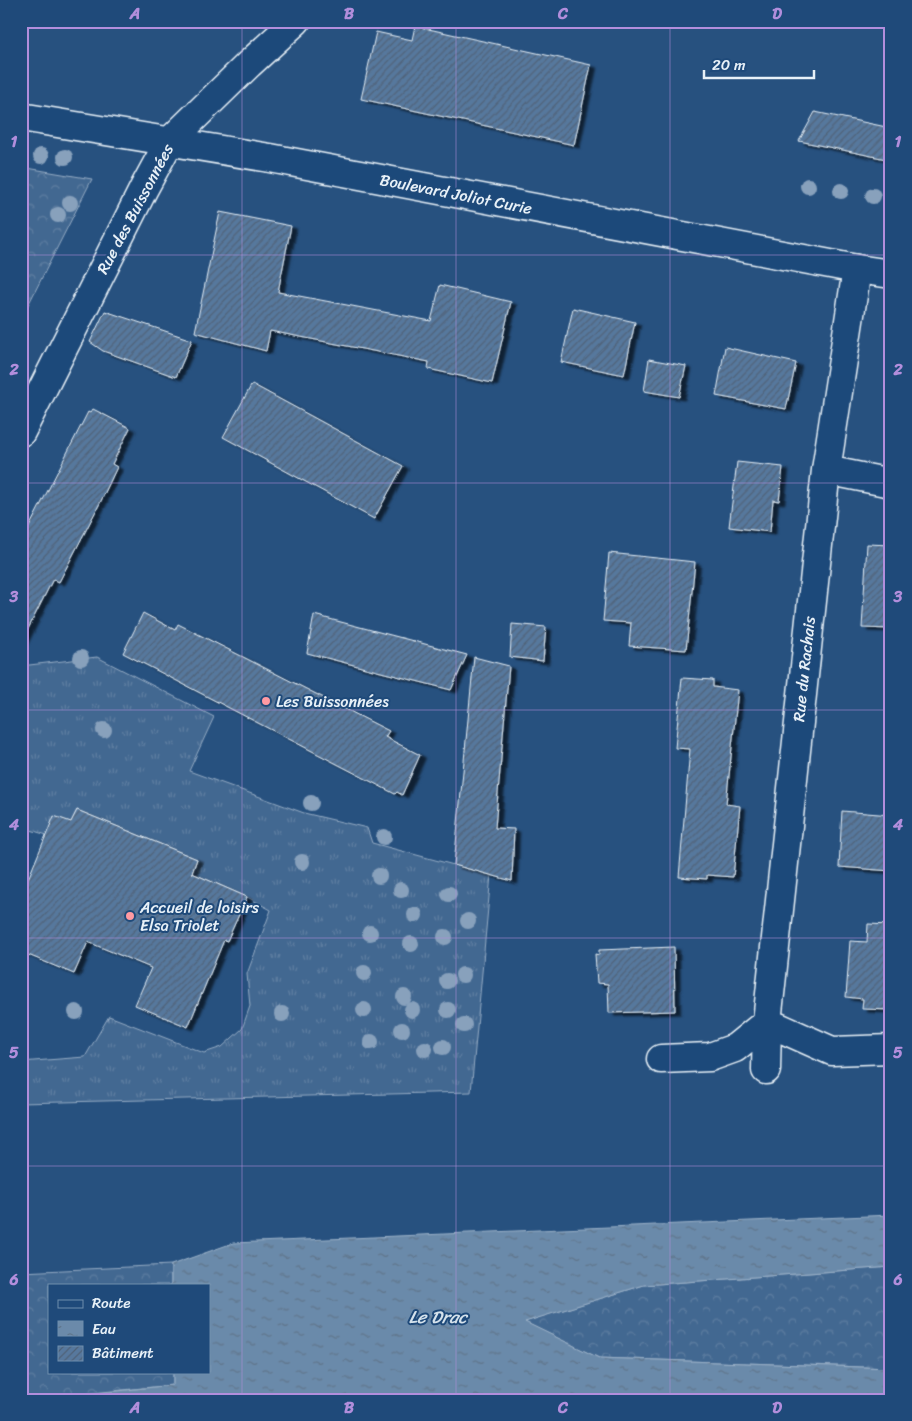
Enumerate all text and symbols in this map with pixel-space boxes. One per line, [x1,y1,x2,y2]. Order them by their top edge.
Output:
text: A [129,0,140,28]
text: B [344,0,355,28]
text: C [557,0,569,28]
text: D [772,0,782,28]
scale bar [704,48,814,80]
text: 20 m [712,52,746,78]
text: 1 [11,127,18,156]
text: 1 [895,127,902,156]
street label: Rue des Buissonnées [88,138,182,280]
street label: Boulevard Joliot Curie [377,165,535,223]
text: 2 [8,355,19,384]
text: 2 [892,355,903,384]
text: 3 [9,582,19,611]
text: 3 [893,582,903,611]
street label: Rue du Rachais [784,614,824,723]
place label: Les Buissonnées [276,687,389,716]
marker: Les Buissonnées [260,695,272,707]
text: 4 [8,810,19,839]
text: 4 [892,810,903,839]
place label: Accueil de loisirs Elsa Triolet [139,893,260,940]
marker: Accueil de loisirs Elsa Triolet [124,910,136,922]
text: 5 [9,1038,19,1067]
text: 5 [893,1038,903,1067]
text: 6 [8,1265,19,1294]
text: 6 [892,1265,903,1294]
legend [48,1284,210,1374]
text: Route [92,1290,131,1316]
water label: Le Drac [409,1301,469,1333]
text: Eau [92,1316,116,1342]
text: Bâtiment [92,1340,154,1366]
text: A [129,1393,140,1421]
text: B [344,1393,355,1421]
text: C [557,1393,569,1421]
text: D [772,1393,782,1421]

